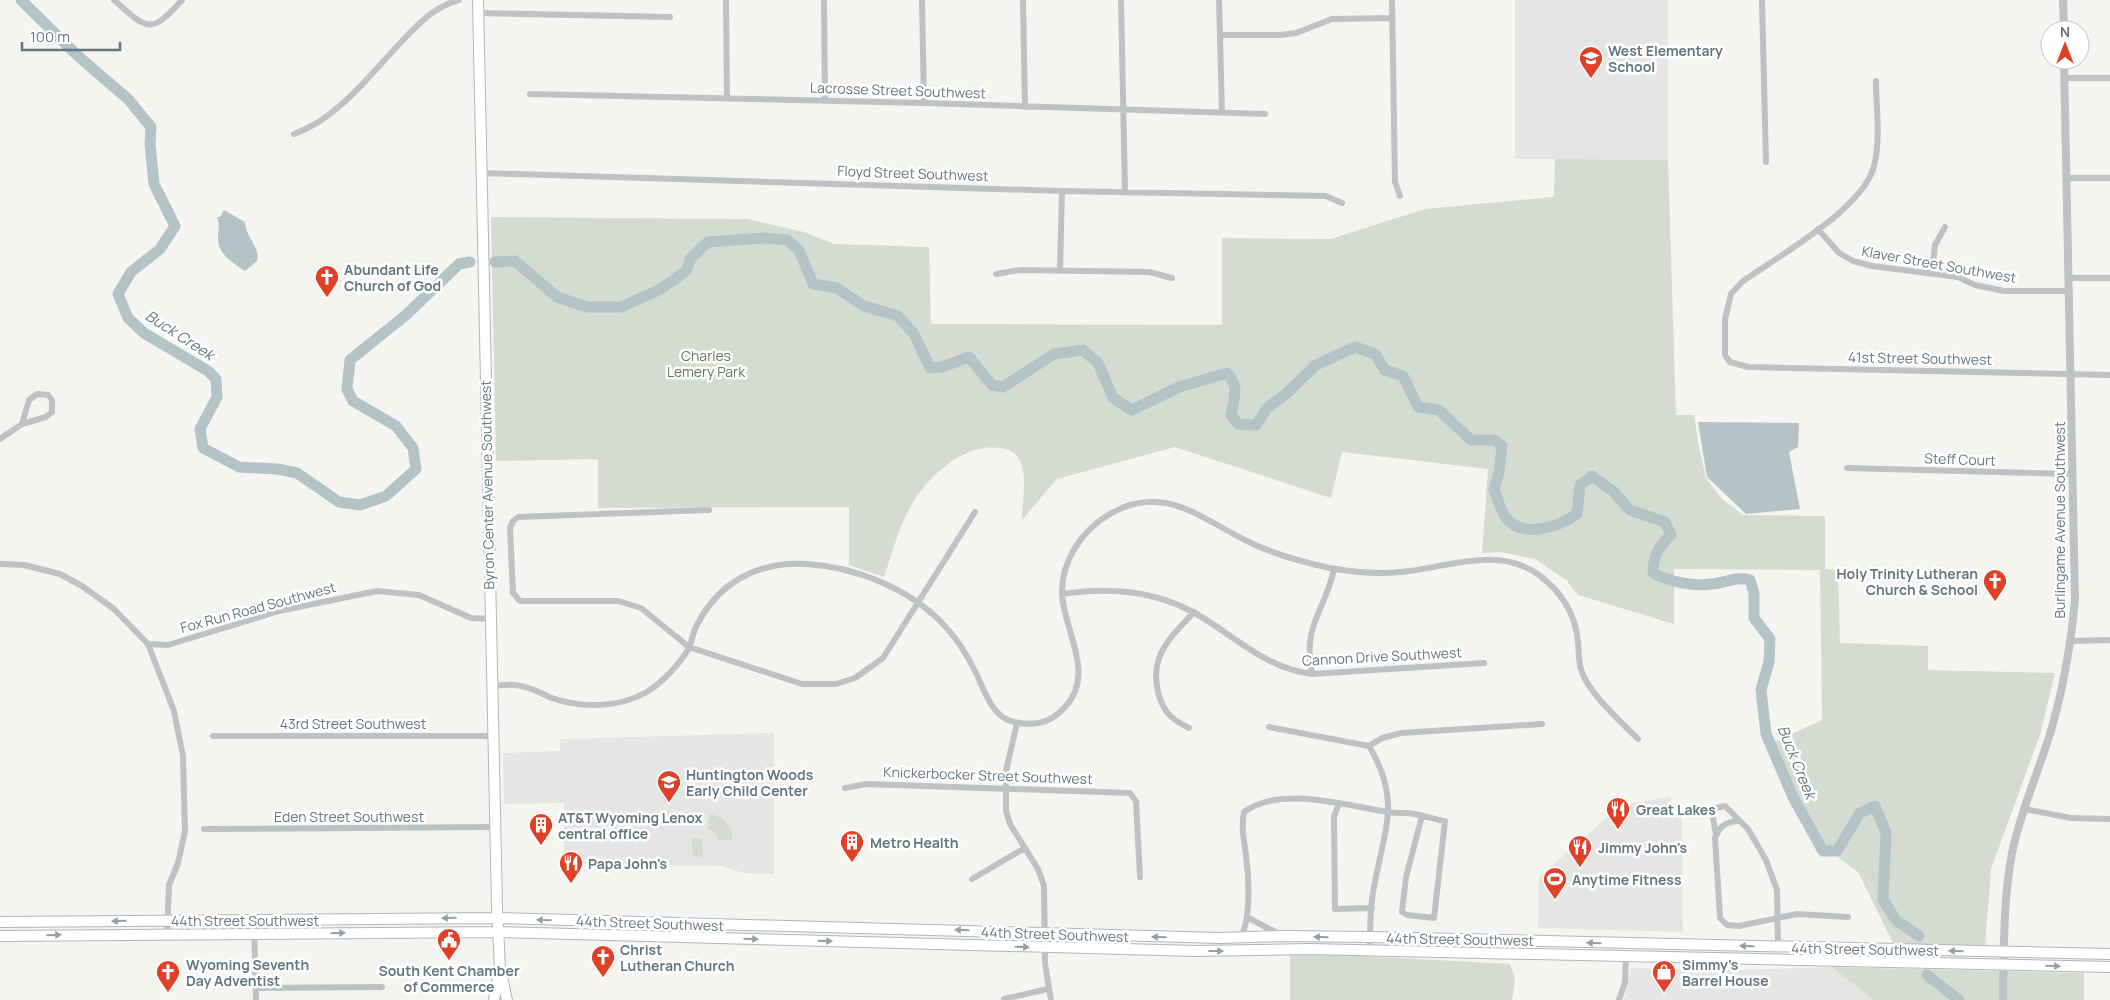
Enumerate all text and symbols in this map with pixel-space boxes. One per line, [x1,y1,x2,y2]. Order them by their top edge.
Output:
scale bar [22,20,120,52]
north arrow [2040,20,2090,70]
text: N [2060,22,2070,41]
text: 100 m [30,26,70,47]
place label: West Elementary School [1608,41,1723,76]
school or university icon: West Elementary School [1578,45,1604,79]
street label: Lacrosse Street Southwest [810,77,987,103]
street label: Floyd Street Southwest [837,161,989,185]
street label: Klaver Street Southwest [1860,241,2018,287]
place label: Abundant Life Church of God [344,260,441,295]
church icon: Abundant Life Church of God [314,264,340,298]
water label: Buck Creek [142,305,220,366]
park label: Charles Lemery Park [667,346,746,381]
street label: 41st Street Southwest [1848,347,1993,369]
street label: Byron Center Avenue Southwest [476,380,498,590]
street label: Burlingame Avenue Southwest [2050,421,2069,619]
street label: Steff Court [1924,448,1996,470]
place label: Holy Trinity Lutheran Church & School [1837,564,1978,599]
church icon: Holy Trinity Lutheran Church & School [1982,568,2008,602]
street label: Fox Run Road Southwest [178,577,338,637]
street label: Cannon Drive Southwest [1302,642,1463,670]
street label: 43rd Street Southwest [280,714,427,733]
water label: Buck Creek [1773,722,1822,804]
street label: Knickerbocker Street Southwest [883,762,1093,788]
place label: Huntington Woods Early Child Center [686,765,814,800]
school or university icon: Huntington Woods Early Child Center [656,769,682,803]
restaurant icon: Great Lakes [1605,796,1631,830]
place label: Great Lakes [1636,800,1716,819]
street label: Eden Street Southwest [274,807,424,826]
place label: AT&T Wyoming Lenox central office [558,808,703,843]
building icon: AT&T Wyoming Lenox central office [528,812,554,846]
building icon: Metro Health [839,829,865,863]
place label: Metro Health [870,833,959,852]
restaurant icon: Jimmy John's [1567,834,1593,868]
place label: Jimmy John's [1598,838,1688,857]
restaurant icon: Papa John's [558,850,584,884]
place label: Papa John's [588,854,667,873]
sports icon: Anytime Fitness [1542,866,1568,900]
place label: Anytime Fitness [1572,870,1682,889]
street label: 44th Street Southwest [171,911,319,930]
street label: 44th Street Southwest [576,911,725,935]
one-way arrow [440,915,456,923]
one-way arrow [536,915,552,923]
one-way arrow [110,917,126,925]
street label: 44th Street Southwest [981,922,1130,946]
one-way arrow [953,926,969,934]
public building icon: South Kent Chamber of Commerce [436,927,462,961]
street label: 44th Street Southwest [1386,928,1535,950]
one-way arrow [330,929,346,937]
one-way arrow [46,931,62,939]
one-way arrow [1151,933,1167,941]
one-way arrow [1313,933,1329,941]
one-way arrow [743,935,759,943]
one-way arrow [817,937,833,945]
one-way arrow [1586,938,1602,946]
street label: 44th Street Southwest [1791,938,1940,960]
place label: Christ Lutheran Church [620,940,735,975]
one-way arrow [1738,942,1754,950]
one-way arrow [1014,943,1030,951]
church icon: Christ Lutheran Church [590,944,616,978]
one-way arrow [1947,946,1963,954]
one-way arrow [1208,947,1224,955]
place label: Wyoming Seventh Day Adventist [186,955,309,990]
place label: Simmy’s Barrel House [1682,955,1769,990]
church icon: Wyoming Seventh Day Adventist [155,959,181,993]
shop icon: Simmy’s Barrel House [1651,959,1677,993]
place label: South Kent Chamber of Commerce [379,961,520,996]
one-way arrow [2045,962,2061,970]

